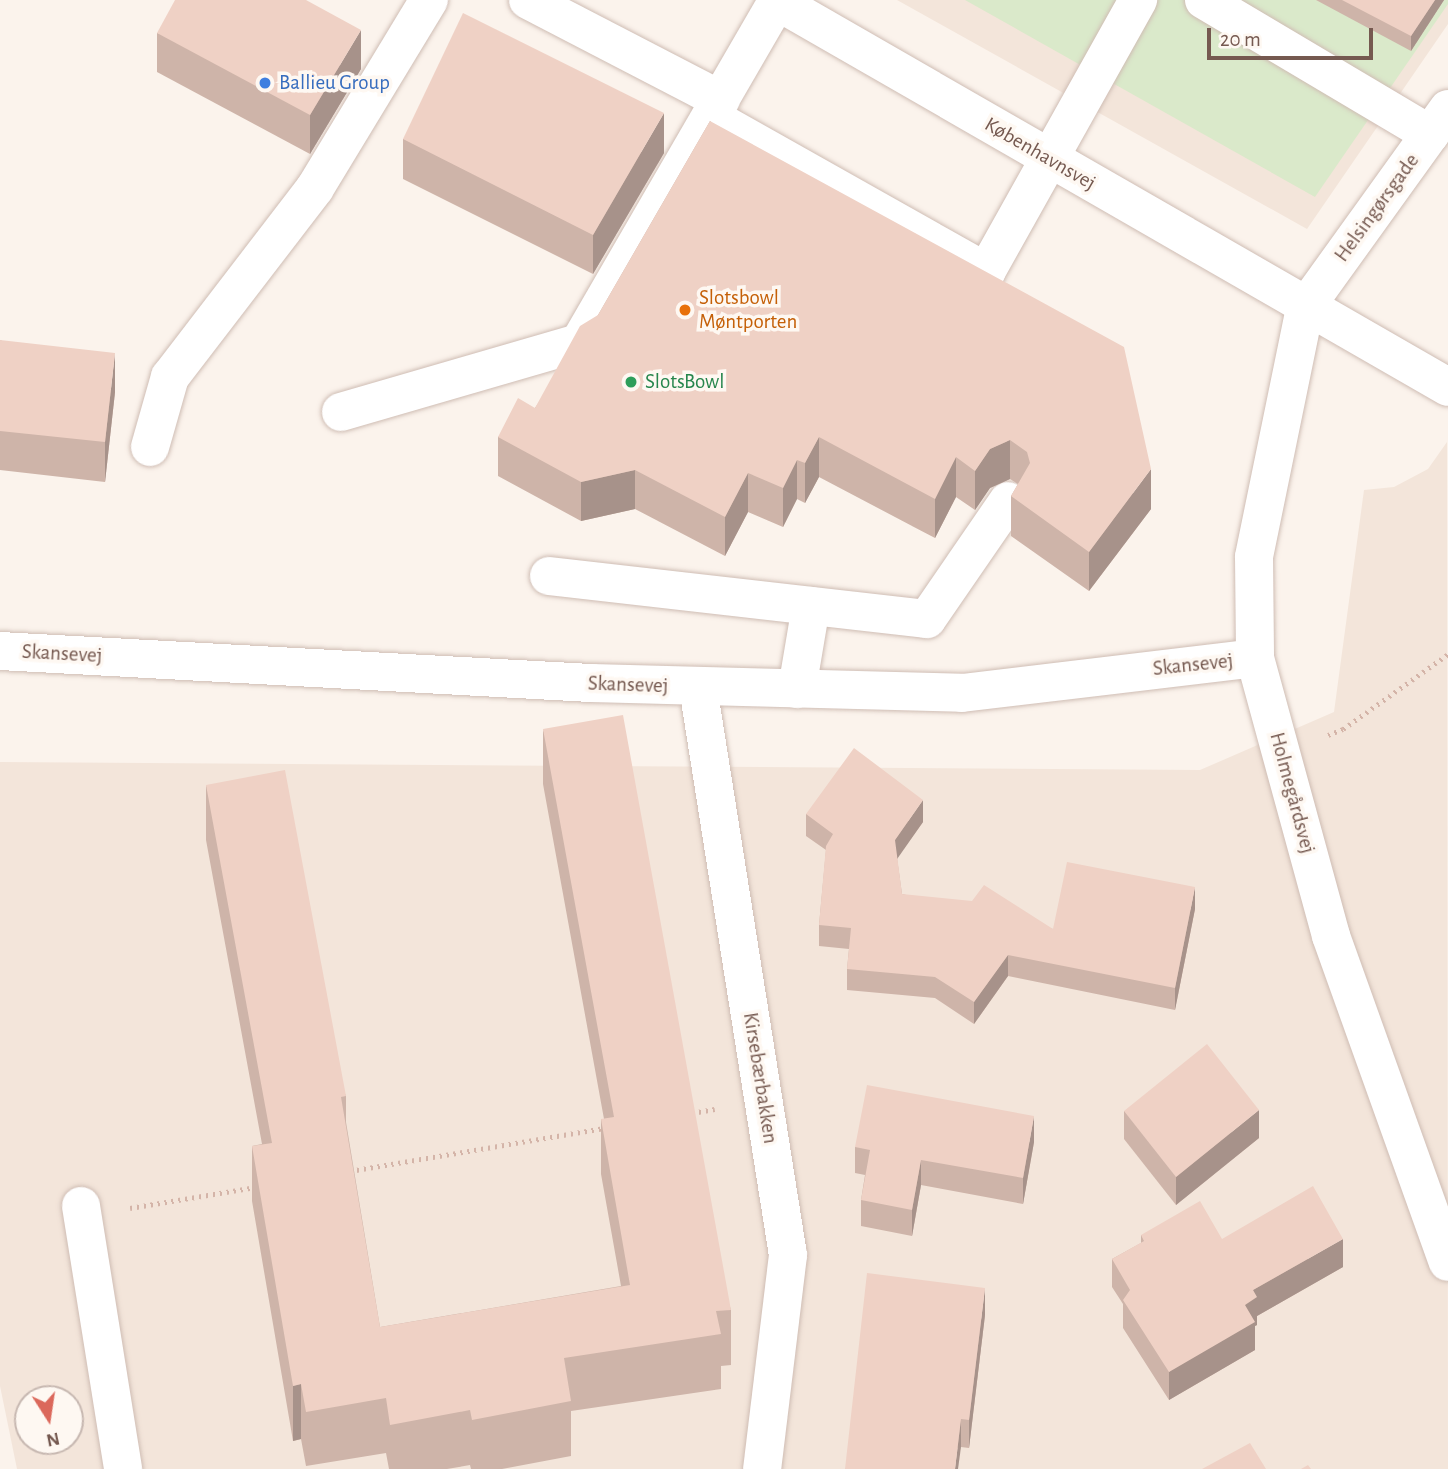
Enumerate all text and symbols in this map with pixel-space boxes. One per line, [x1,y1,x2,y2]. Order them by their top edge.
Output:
scale bar [1210,14,1376,58]
text: 20 m [1220,29,1261,50]
place label: Ballieu Group [279,70,390,96]
marker: Ballieu Group [257,75,273,91]
street label: Københavnsvej [980,112,1100,196]
street label: Helsingørsgade [1329,149,1425,267]
place label: Slotsbowl Møntporten [699,285,797,335]
marker: Slotsbowl Møntporten [677,302,693,318]
place label: SlotsBowl [645,369,724,395]
marker: SlotsBowl [623,374,639,390]
street label: Skansevej [21,639,103,669]
street label: Skansevej [1152,648,1234,682]
street label: Skansevej [587,671,669,699]
street label: Holmegårdsvej [1264,730,1320,856]
street label: Kirsebærbakken [737,1011,783,1145]
north arrow [14,1385,84,1455]
text: N [45,1428,61,1450]

